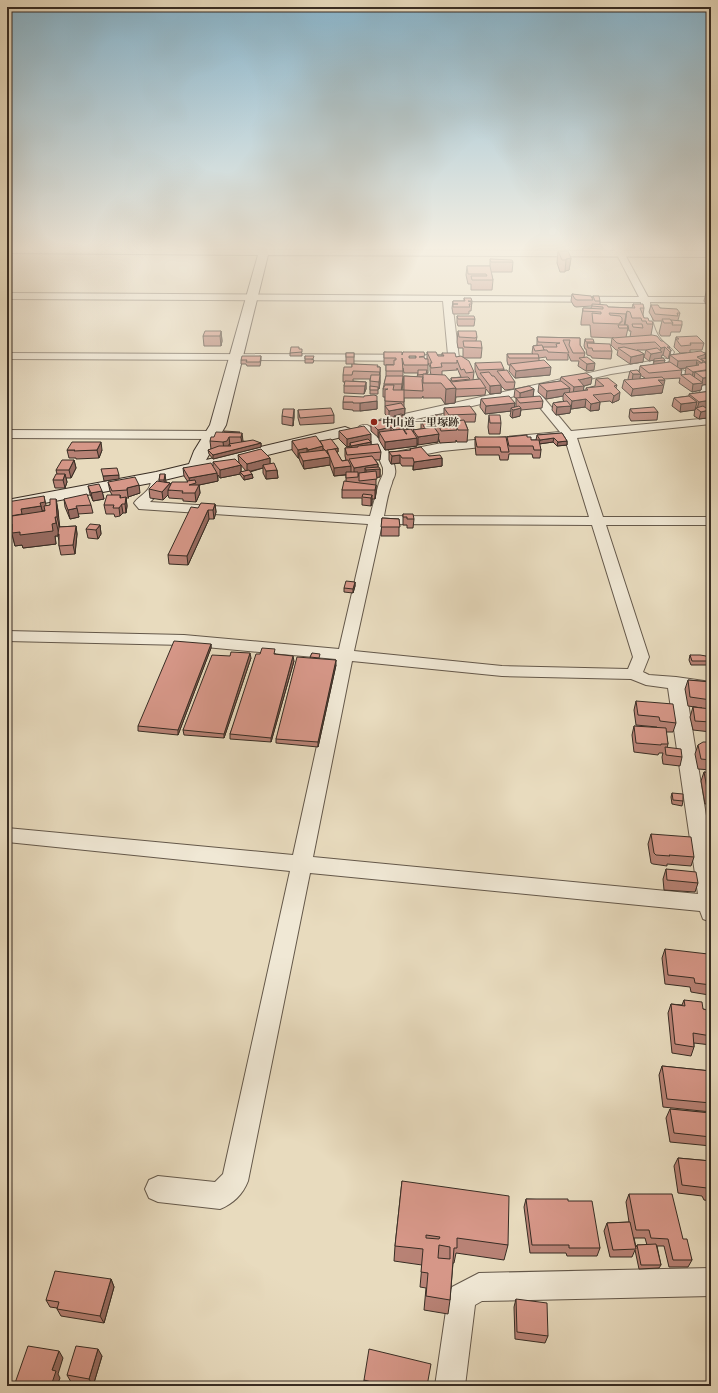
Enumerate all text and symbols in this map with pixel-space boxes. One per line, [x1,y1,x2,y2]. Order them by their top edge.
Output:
place label: 中山道一里塚跡 [382,415,459,430]
marker: 中山道一里塚跡 [369,417,379,427]

